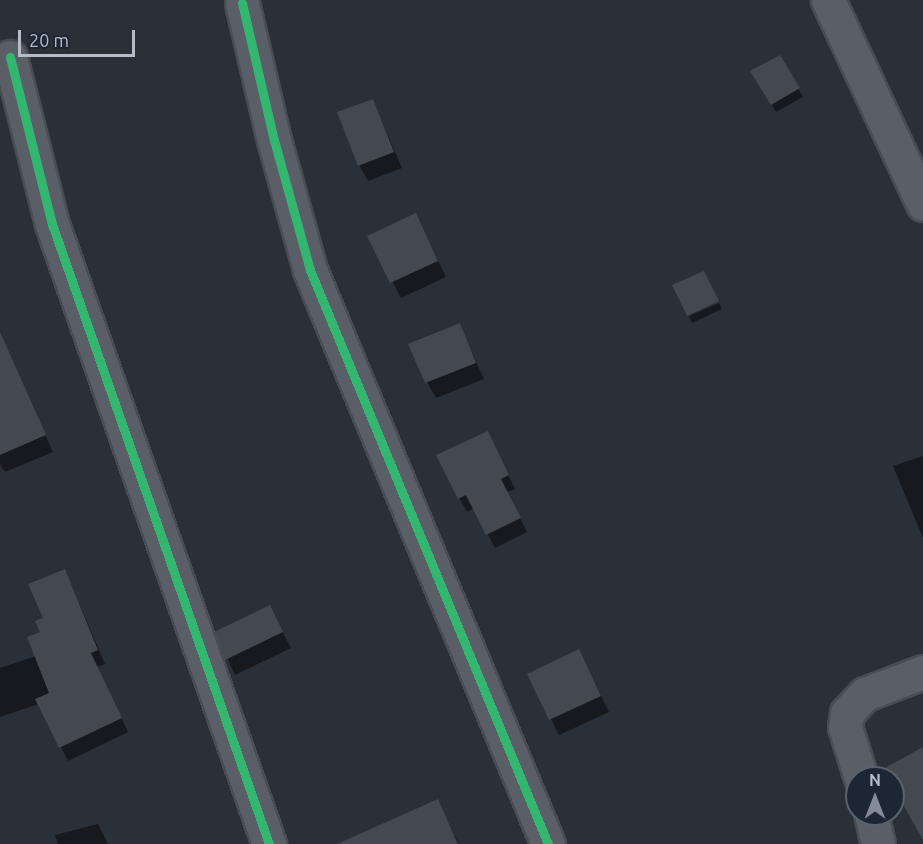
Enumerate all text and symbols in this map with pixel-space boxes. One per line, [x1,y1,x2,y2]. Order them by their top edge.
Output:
scale bar [21,18,138,56]
text: 20 m [29,30,69,50]
north arrow [845,766,905,826]
text: N [869,771,881,789]

